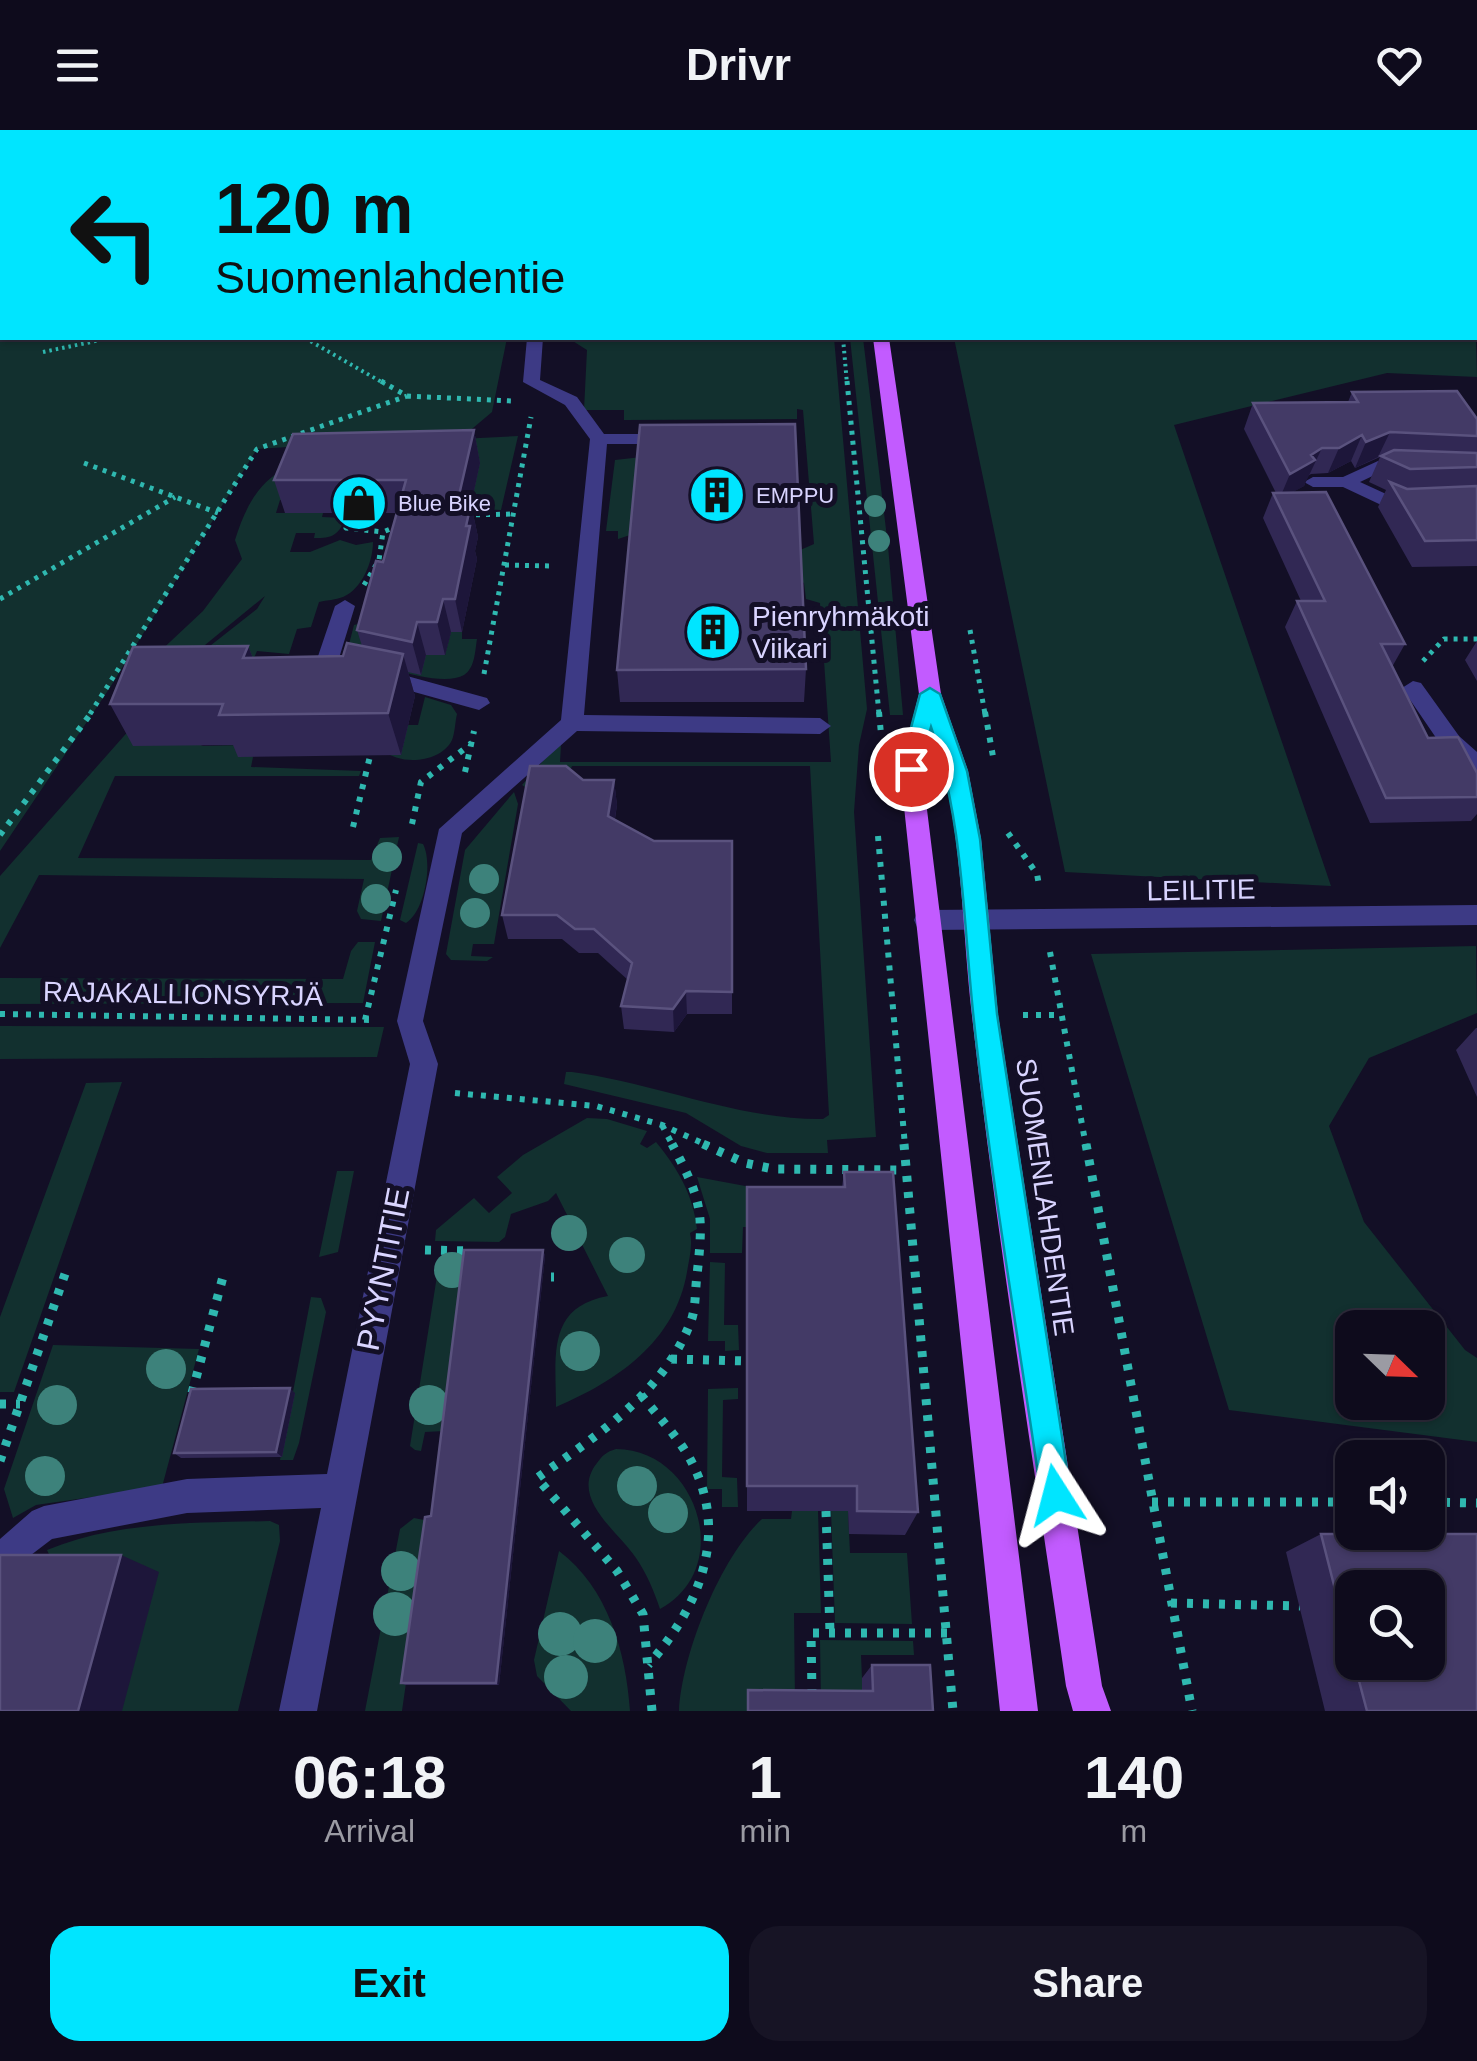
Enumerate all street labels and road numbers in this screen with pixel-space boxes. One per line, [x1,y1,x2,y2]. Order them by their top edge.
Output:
street label: LEILITIE [1146,874,1256,906]
street label: RAJAKALLIONSYRJÄ [43,976,324,1012]
street label: SUOMENLAHDENTIE [1010,1056,1080,1338]
street label: PYYNTITIE [350,1184,416,1354]

